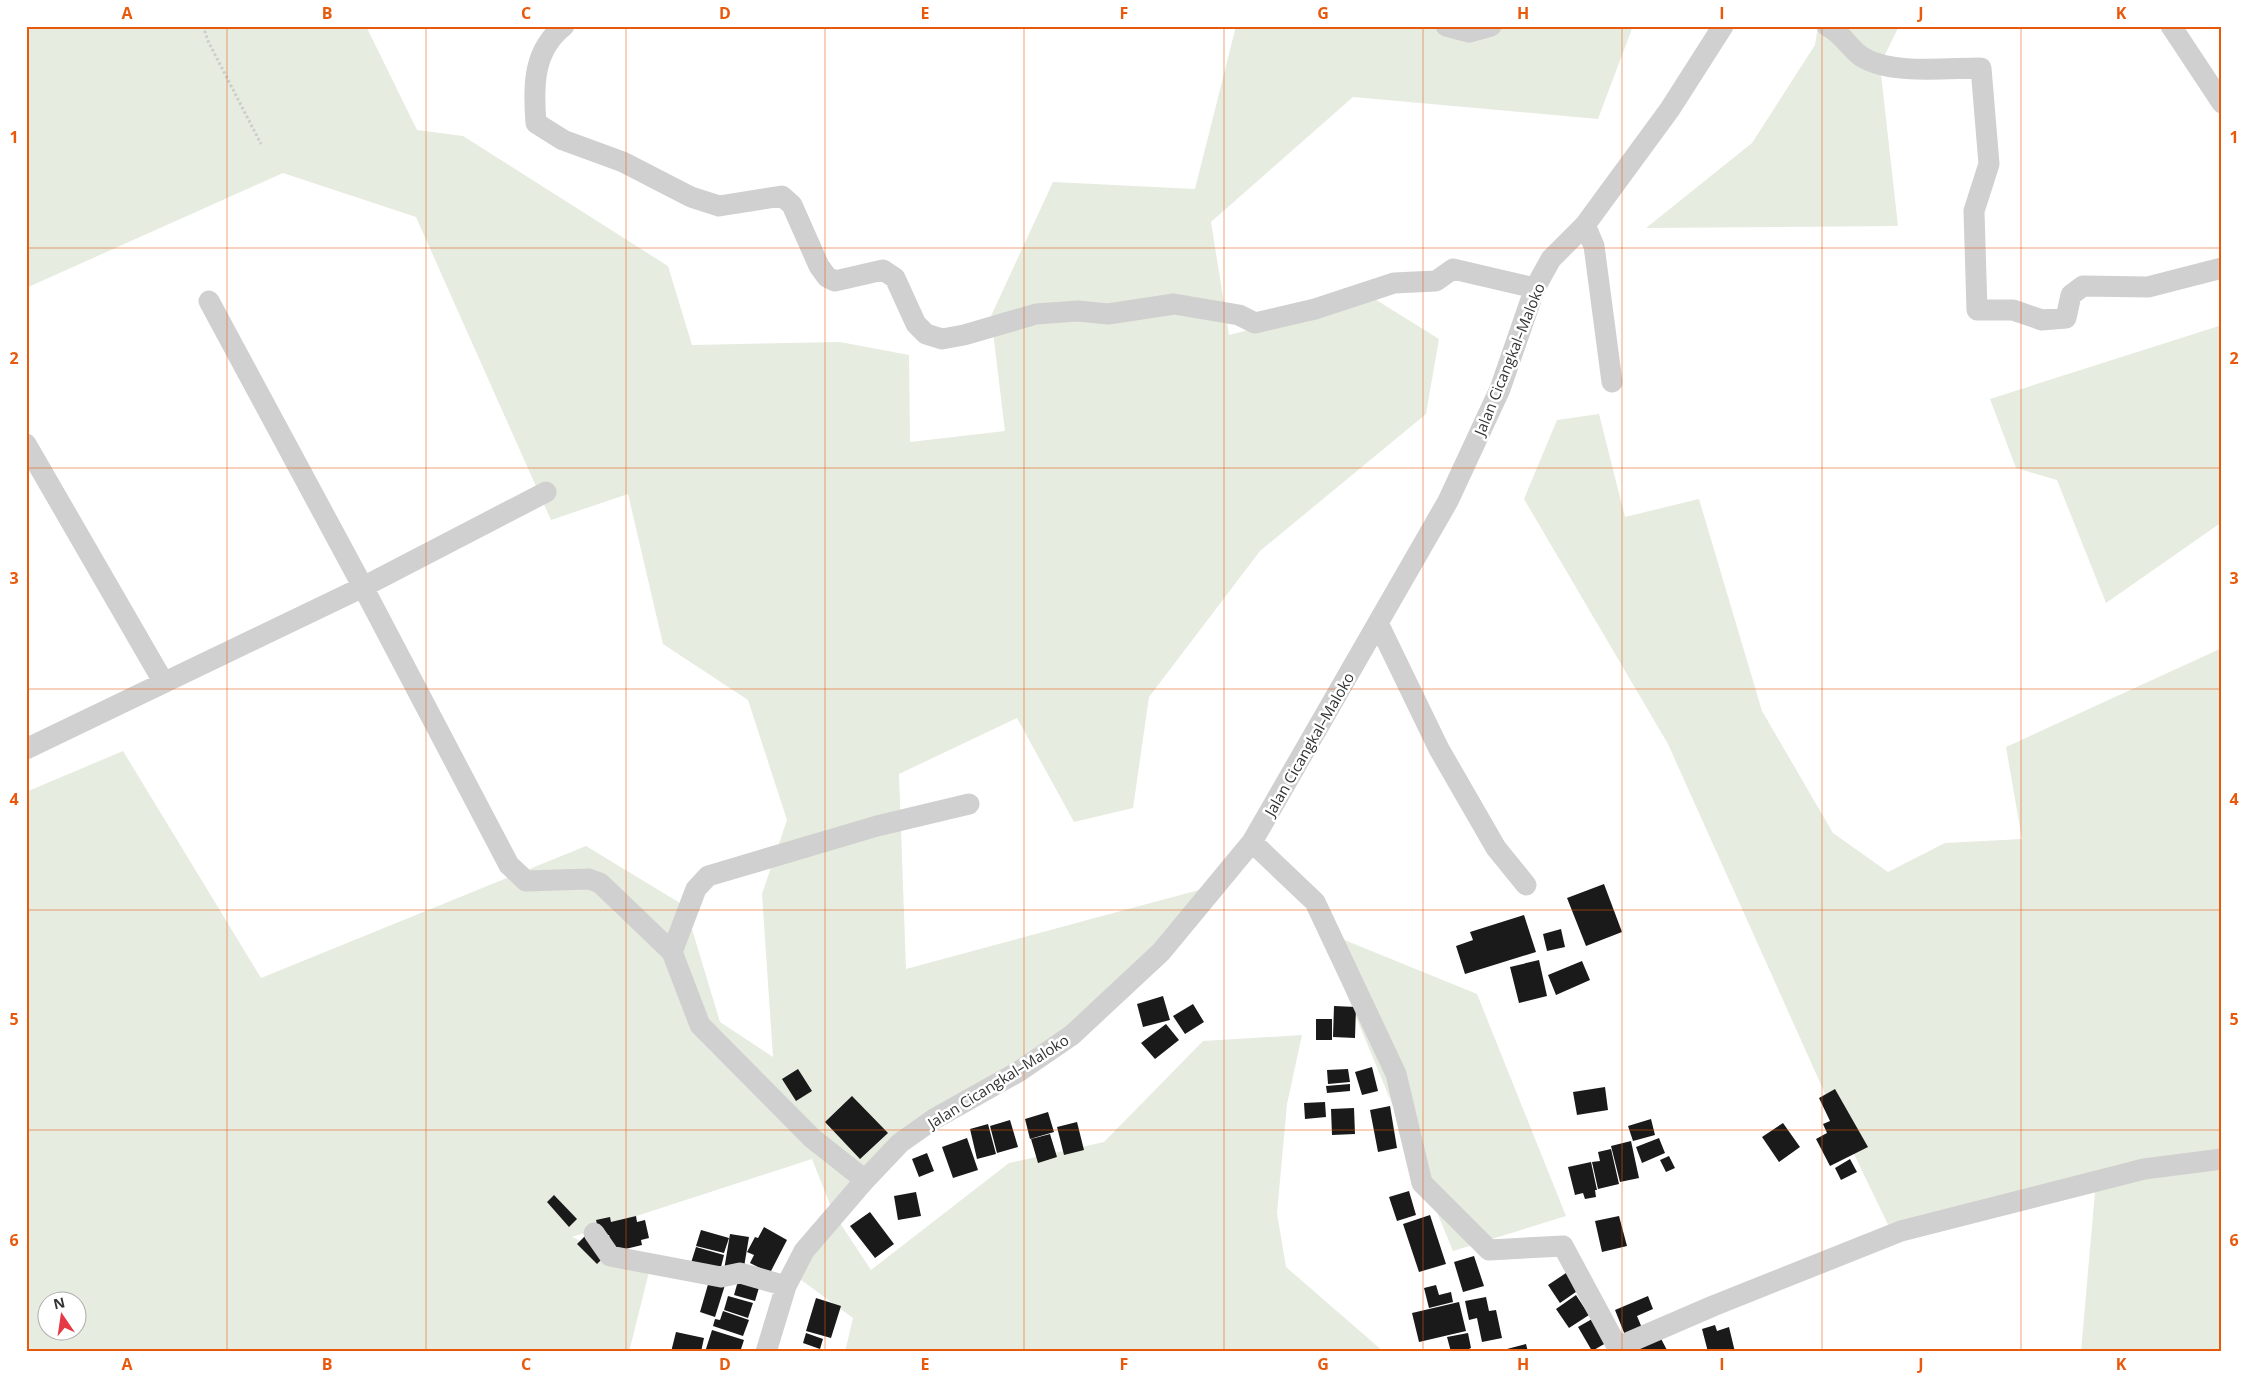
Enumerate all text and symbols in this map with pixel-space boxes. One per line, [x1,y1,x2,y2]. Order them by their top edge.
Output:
text: A [121,2,133,24]
text: B [322,2,332,24]
text: C [521,2,531,24]
text: D [719,2,731,24]
text: E [921,2,930,24]
text: F [1120,2,1128,24]
text: G [1317,2,1329,24]
text: H [1517,2,1529,24]
text: I [1719,2,1725,24]
text: J [1916,2,1924,24]
text: K [2116,2,2127,24]
text: 1 [9,126,19,148]
text: 1 [2229,126,2239,148]
street label: Jalan Cicangkal–Maloko [1468,280,1549,440]
text: 2 [9,347,19,369]
text: 2 [2229,347,2239,369]
text: 3 [9,567,19,589]
text: 3 [2229,567,2239,589]
street label: Jalan Cicangkal–Maloko [1259,669,1358,821]
text: 4 [9,788,19,810]
text: 4 [2229,788,2239,810]
text: 5 [9,1008,19,1030]
text: 5 [2229,1008,2239,1030]
street label: Jalan Cicangkal–Maloko [922,1029,1072,1134]
text: 6 [9,1229,19,1251]
text: 6 [2229,1229,2239,1251]
north arrow [38,1290,88,1340]
text: N [51,1292,67,1313]
text: A [121,1353,133,1375]
text: B [322,1353,332,1375]
text: C [521,1353,531,1375]
text: D [719,1353,731,1375]
text: E [921,1353,930,1375]
text: F [1120,1353,1128,1375]
text: G [1317,1353,1329,1375]
text: H [1517,1353,1529,1375]
text: I [1719,1353,1725,1375]
text: J [1916,1353,1924,1375]
text: K [2116,1353,2127,1375]

